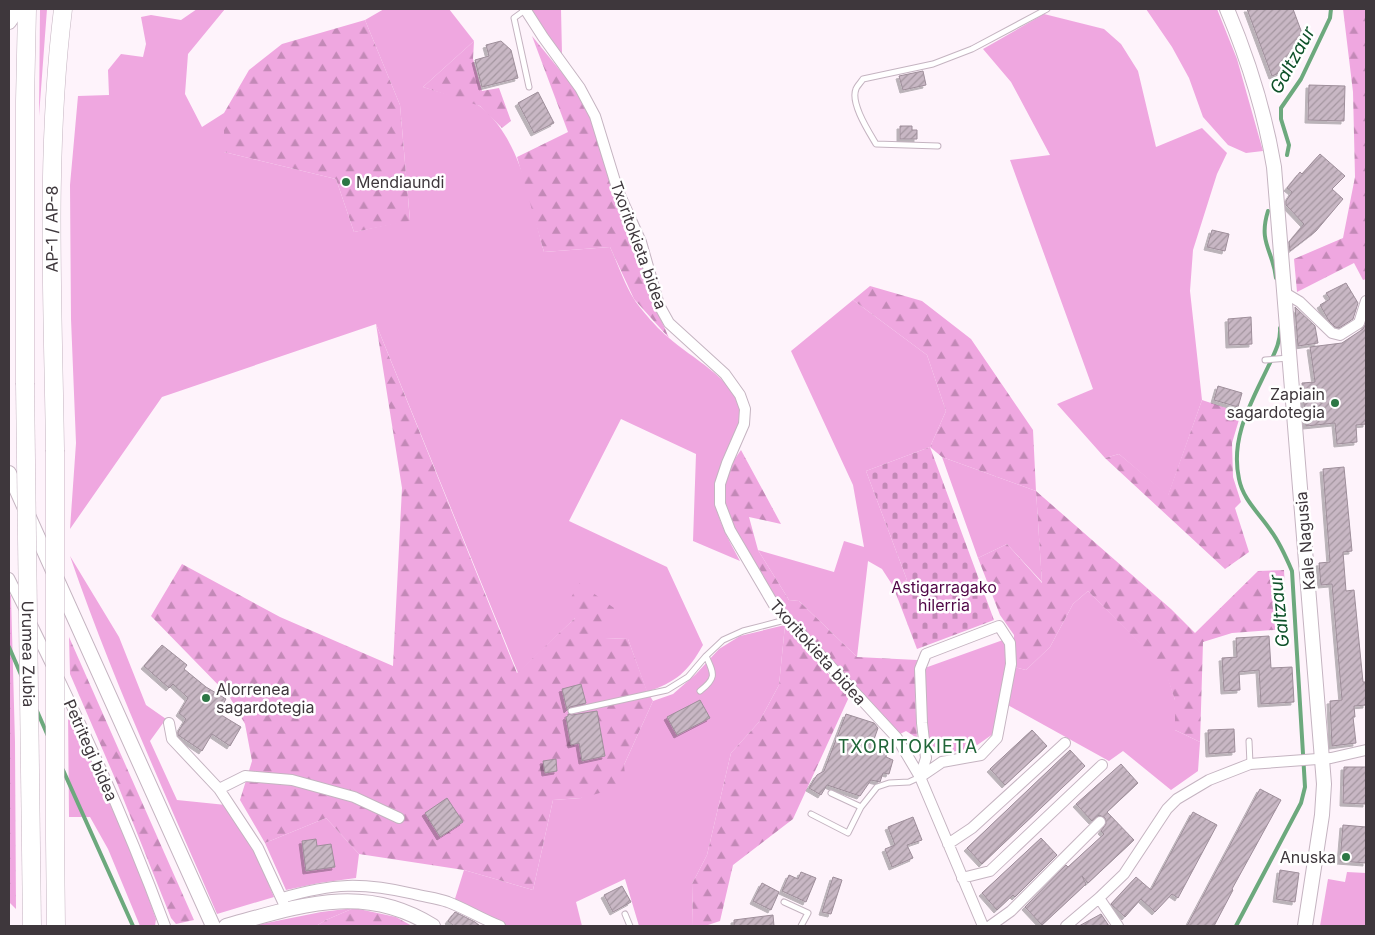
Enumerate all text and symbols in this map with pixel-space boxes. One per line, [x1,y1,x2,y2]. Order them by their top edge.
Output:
water label: Galtzaur [1265,22,1320,97]
place label: Mendiaundi [356,172,444,192]
marker: Mendiaundi [340,176,352,188]
street label: Txoritokieta bidea [607,178,671,312]
street label: AP-1 / AP-8 [41,185,62,273]
place label: Zapiain sagardotegia [1227,384,1325,422]
marker: Zapiain sagardotegia [1329,397,1341,409]
street label: Kale Nagusia [1291,491,1319,591]
water label: Galtzaur [1265,572,1293,648]
park label: Astigarragako hilerria [891,577,997,615]
street label: Txoritokieta bidea [765,595,871,709]
street label: Urumea Zubia [18,601,39,707]
place label: Alorrenea sagardotegia [216,679,314,717]
marker: Alorrenea sagardotegia [200,692,212,704]
street label: Petritegi bidea [60,696,122,804]
district label: TXORITOKIETA [838,736,978,757]
place label: Anuska [1280,847,1336,867]
marker: Anuska [1340,851,1352,863]

